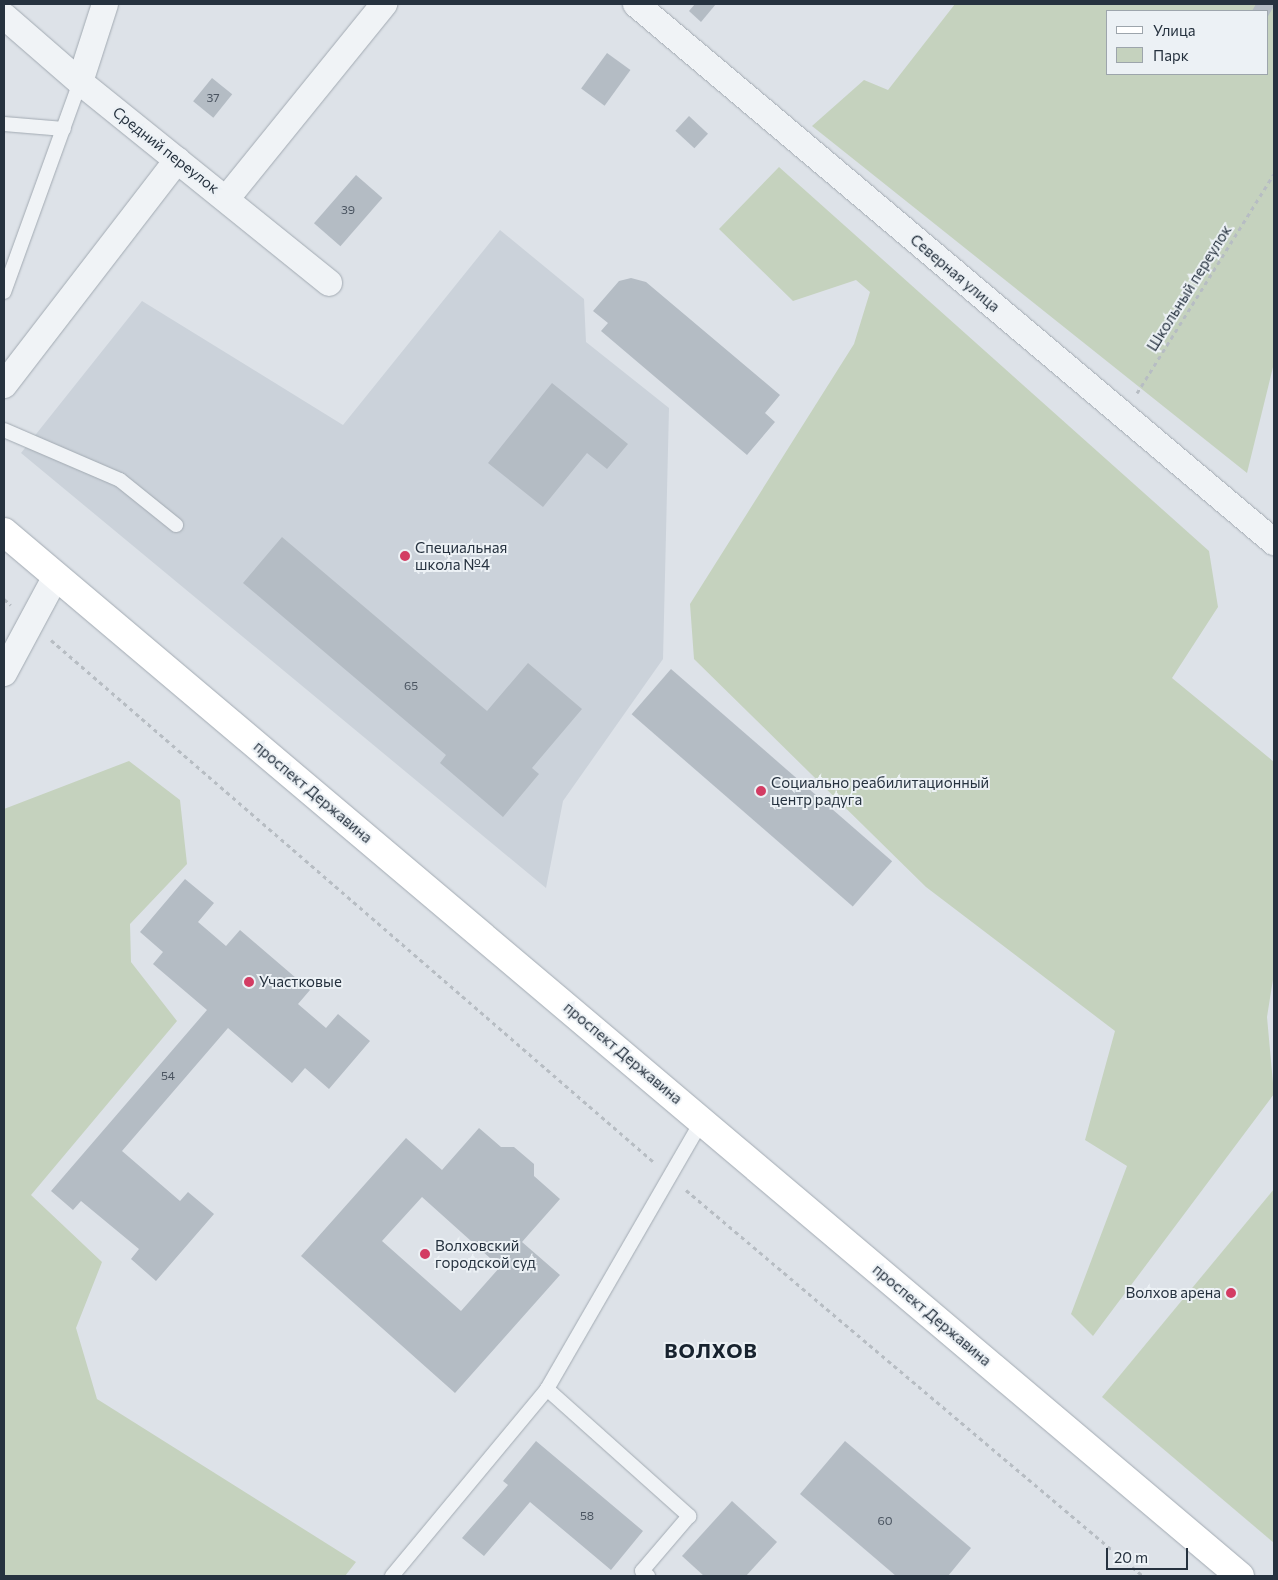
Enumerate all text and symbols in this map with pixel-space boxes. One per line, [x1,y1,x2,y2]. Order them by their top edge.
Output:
legend [1106,10,1268,75]
text: Улица [1153,21,1195,39]
text: Парк [1153,46,1189,64]
house number: 37 [206,91,220,105]
street label: Средний переулок [109,103,223,197]
house number: 39 [341,203,355,217]
street label: Школьный переулок [1143,222,1235,354]
street label: Северная улица [907,230,1003,316]
place label: Специальная школа №4 [415,538,507,573]
marker: Специальная школа №4 [399,550,411,562]
house number: 65 [404,679,418,693]
street label: проспект Державина [250,737,376,847]
place label: Социально реабилитационный центр радуга [771,773,989,808]
marker: Социально реабилитационный центр радуга [755,785,767,797]
place label: Участковые [259,973,342,991]
marker: Участковые [243,976,255,988]
street label: проспект Державина [560,998,686,1108]
house number: 54 [161,1069,175,1083]
place label: Волховский городской суд [435,1236,536,1271]
marker: Волховский городской суд [419,1248,431,1260]
street label: проспект Державина [869,1260,995,1370]
place label: Волхов арена [1126,1284,1221,1302]
marker: Волхов арена [1225,1287,1237,1299]
district label: ВОЛХОВ [664,1338,758,1362]
house number: 58 [580,1509,594,1523]
house number: 60 [877,1514,893,1528]
scale bar [1108,1538,1190,1570]
text: 20 m [1114,1548,1148,1566]

